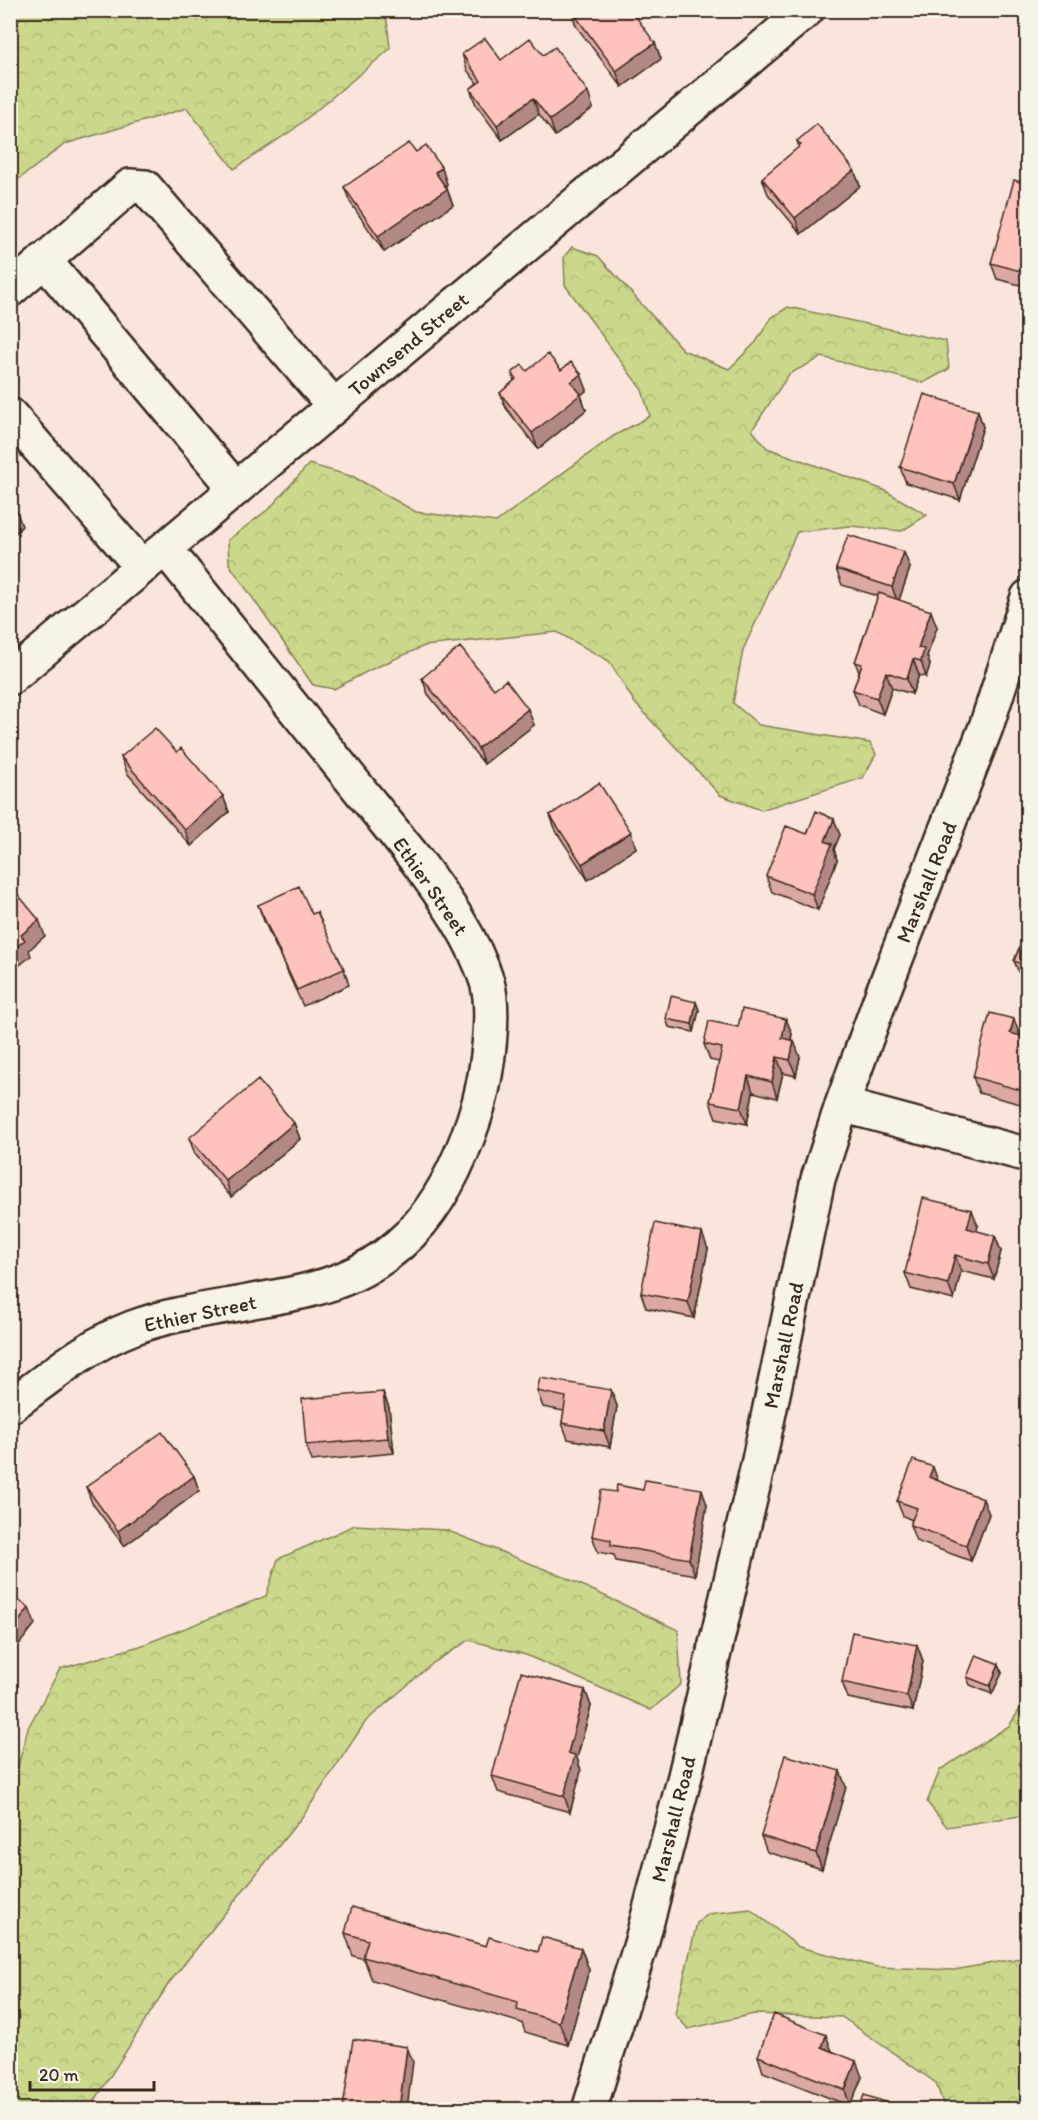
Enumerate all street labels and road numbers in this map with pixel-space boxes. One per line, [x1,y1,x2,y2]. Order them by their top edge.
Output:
street label: Townsend Street [343,286,473,401]
street label: Marshall Road [890,817,962,946]
street label: Ethier Street [388,832,474,940]
street label: Marshall Road [757,1279,809,1411]
street label: Ethier Street [142,1289,259,1337]
street label: Marshall Road [645,1753,701,1885]

